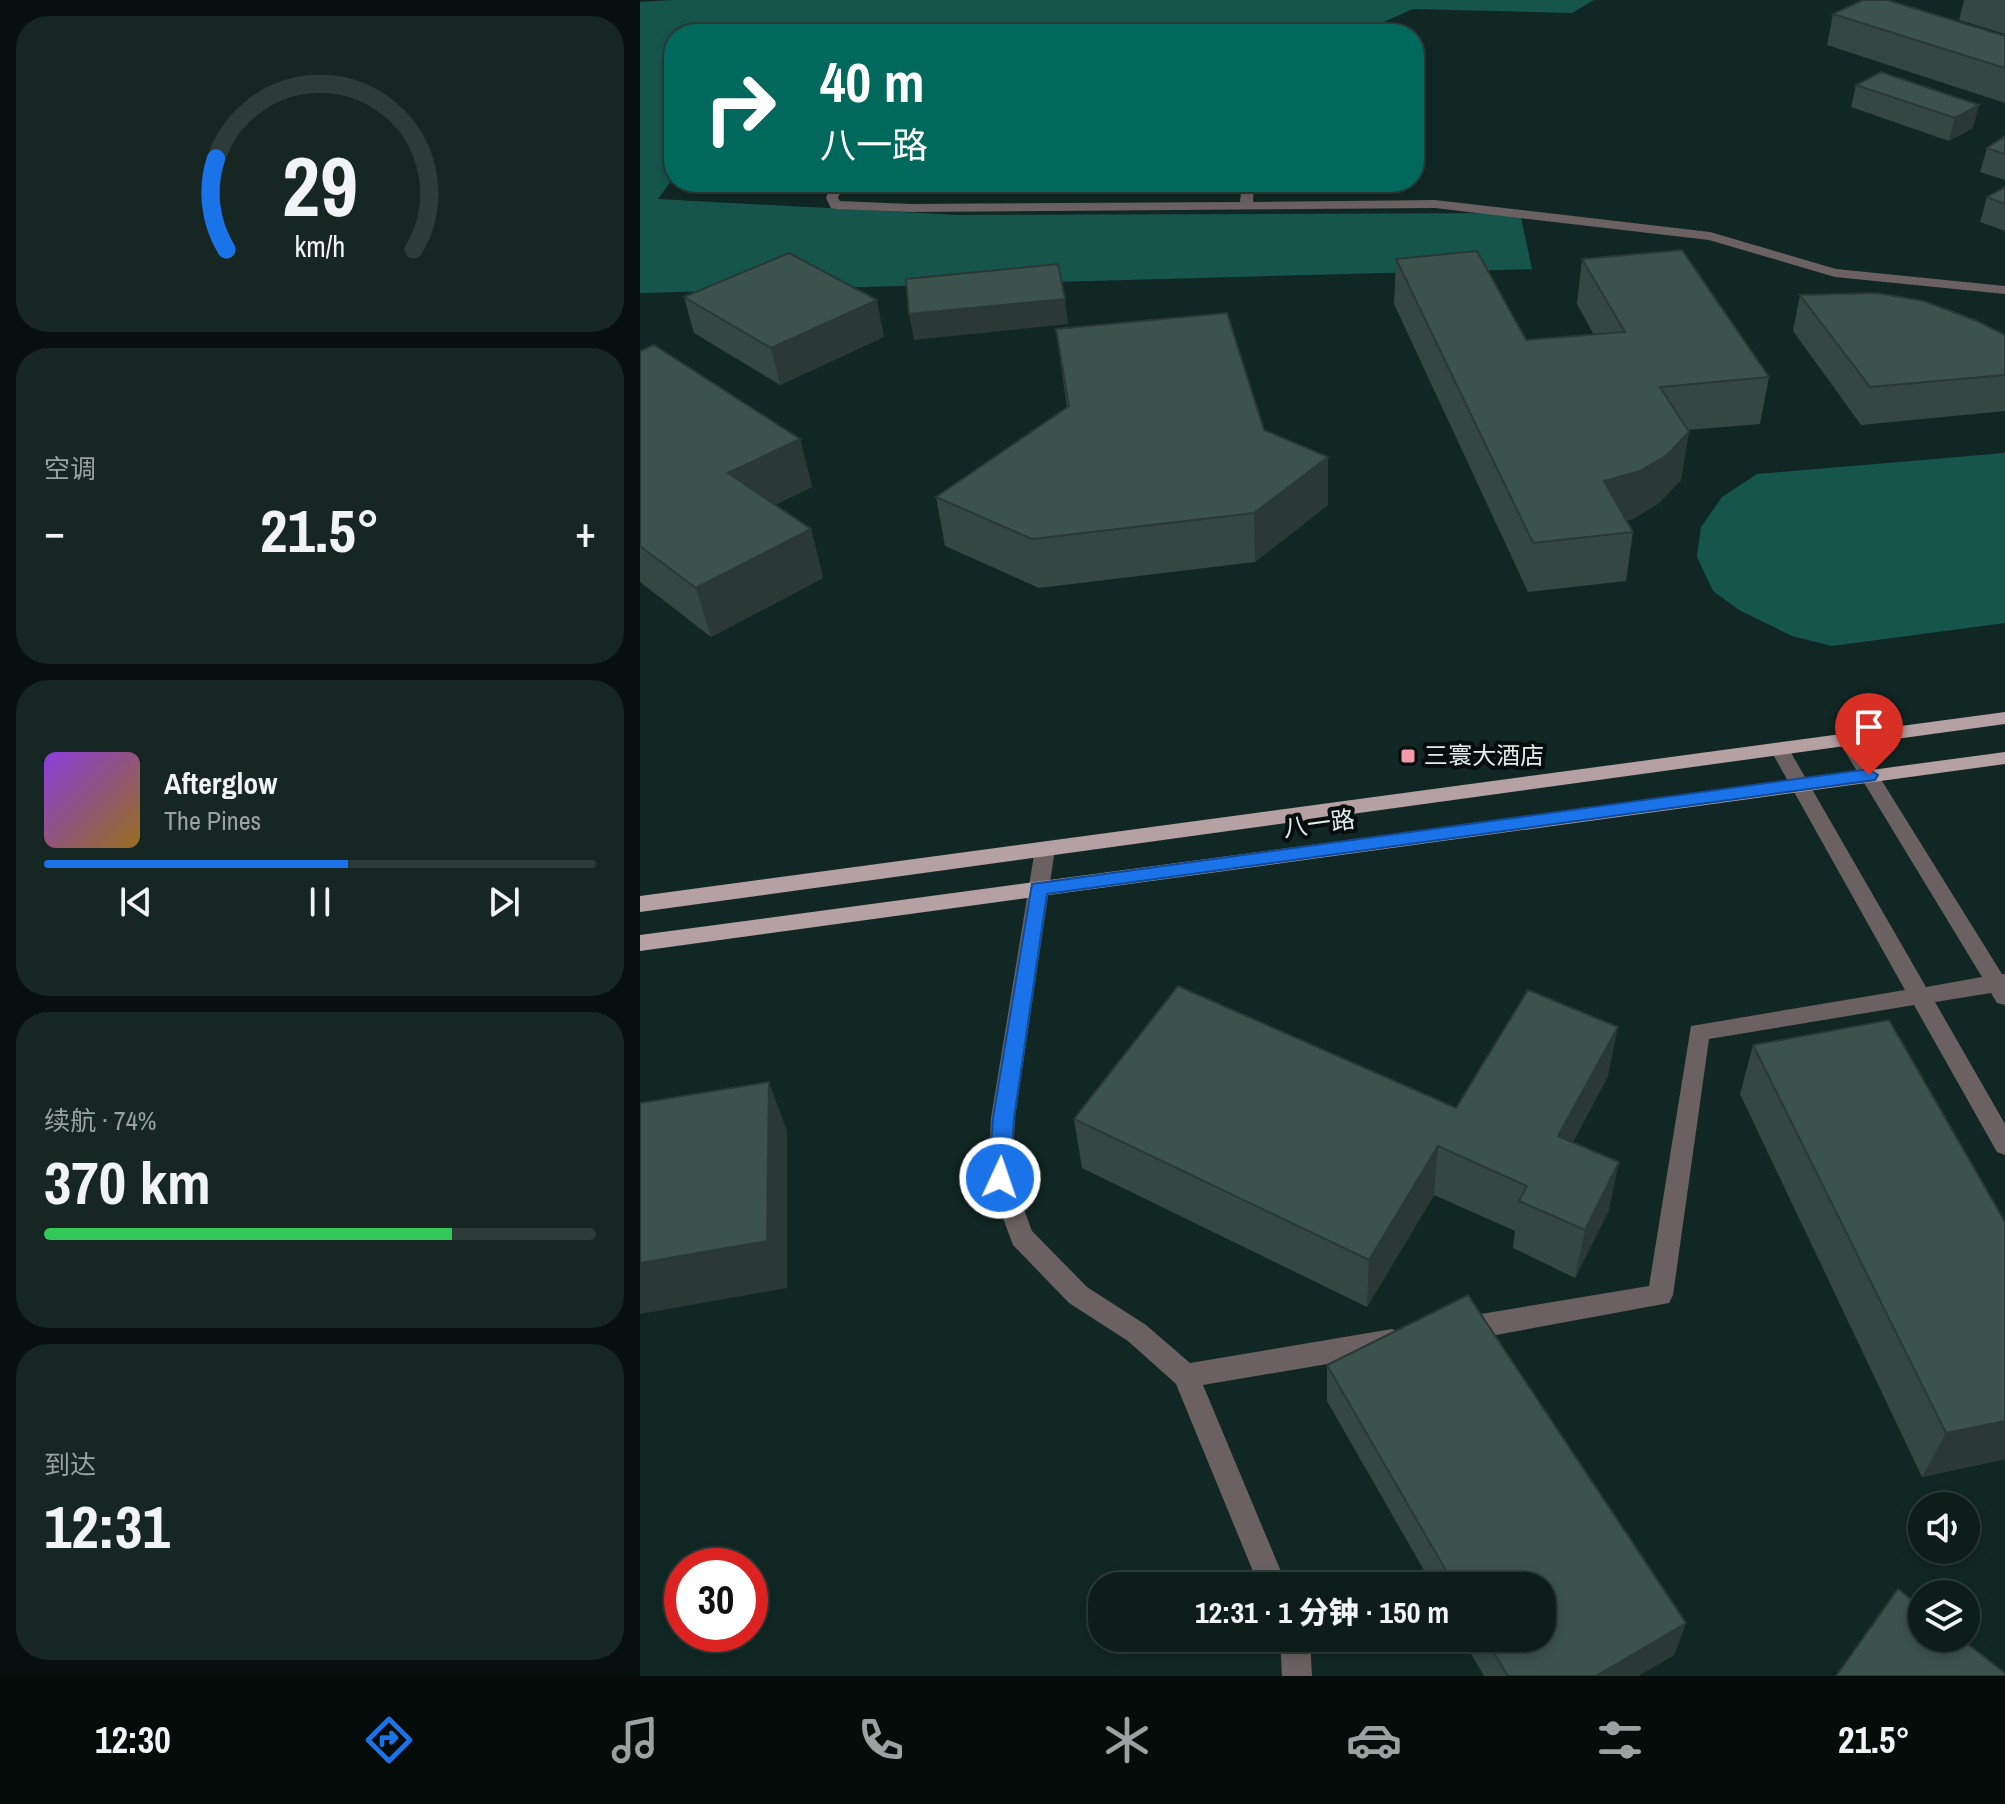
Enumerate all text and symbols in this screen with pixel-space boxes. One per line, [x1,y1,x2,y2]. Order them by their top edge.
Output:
text: 40 m [820,44,925,119]
icon: right [688,56,792,160]
text: 八一路 [820,121,928,169]
text: 29 [282,130,358,242]
text: km/h [295,227,345,266]
text: 空调 [44,451,96,486]
text: 21.5° [260,490,380,571]
text: − [44,501,65,561]
text: + [575,501,596,561]
pin [1835,693,1903,775]
icon: arrive [1847,705,1891,749]
place label: 三寰大酒店 [1424,739,1544,771]
marker: 三寰大酒店 [1399,747,1417,765]
text: Afterglow [164,763,277,803]
street label: 八一路 [1281,802,1357,844]
text: The Pines [164,803,261,838]
icon: previous [114,880,158,924]
icon: pause [298,880,342,924]
icon: next [482,880,526,924]
text: 续航 · 74% [44,1103,156,1138]
position arrow [958,1136,1042,1220]
text: 370 km [44,1142,211,1223]
text: 到达 [44,1447,96,1482]
text: 12:31 [44,1486,170,1567]
map controls [1908,1492,1980,1652]
button: sound [1908,1492,1980,1564]
speed limit sign: 30 [664,1548,768,1652]
button: layers [1908,1580,1980,1652]
text: 12:31 · 1 分钟 · 150 m [1195,1592,1449,1632]
icon: directions [361,1712,417,1768]
icon: music [607,1712,663,1768]
icon: phone [853,1712,909,1768]
icon: climate [1099,1712,1155,1768]
icon: car [1346,1712,1402,1768]
icon: filters [1592,1712,1648,1768]
text: 12:30 [95,1716,171,1764]
text: 21.5° [1838,1716,1910,1764]

